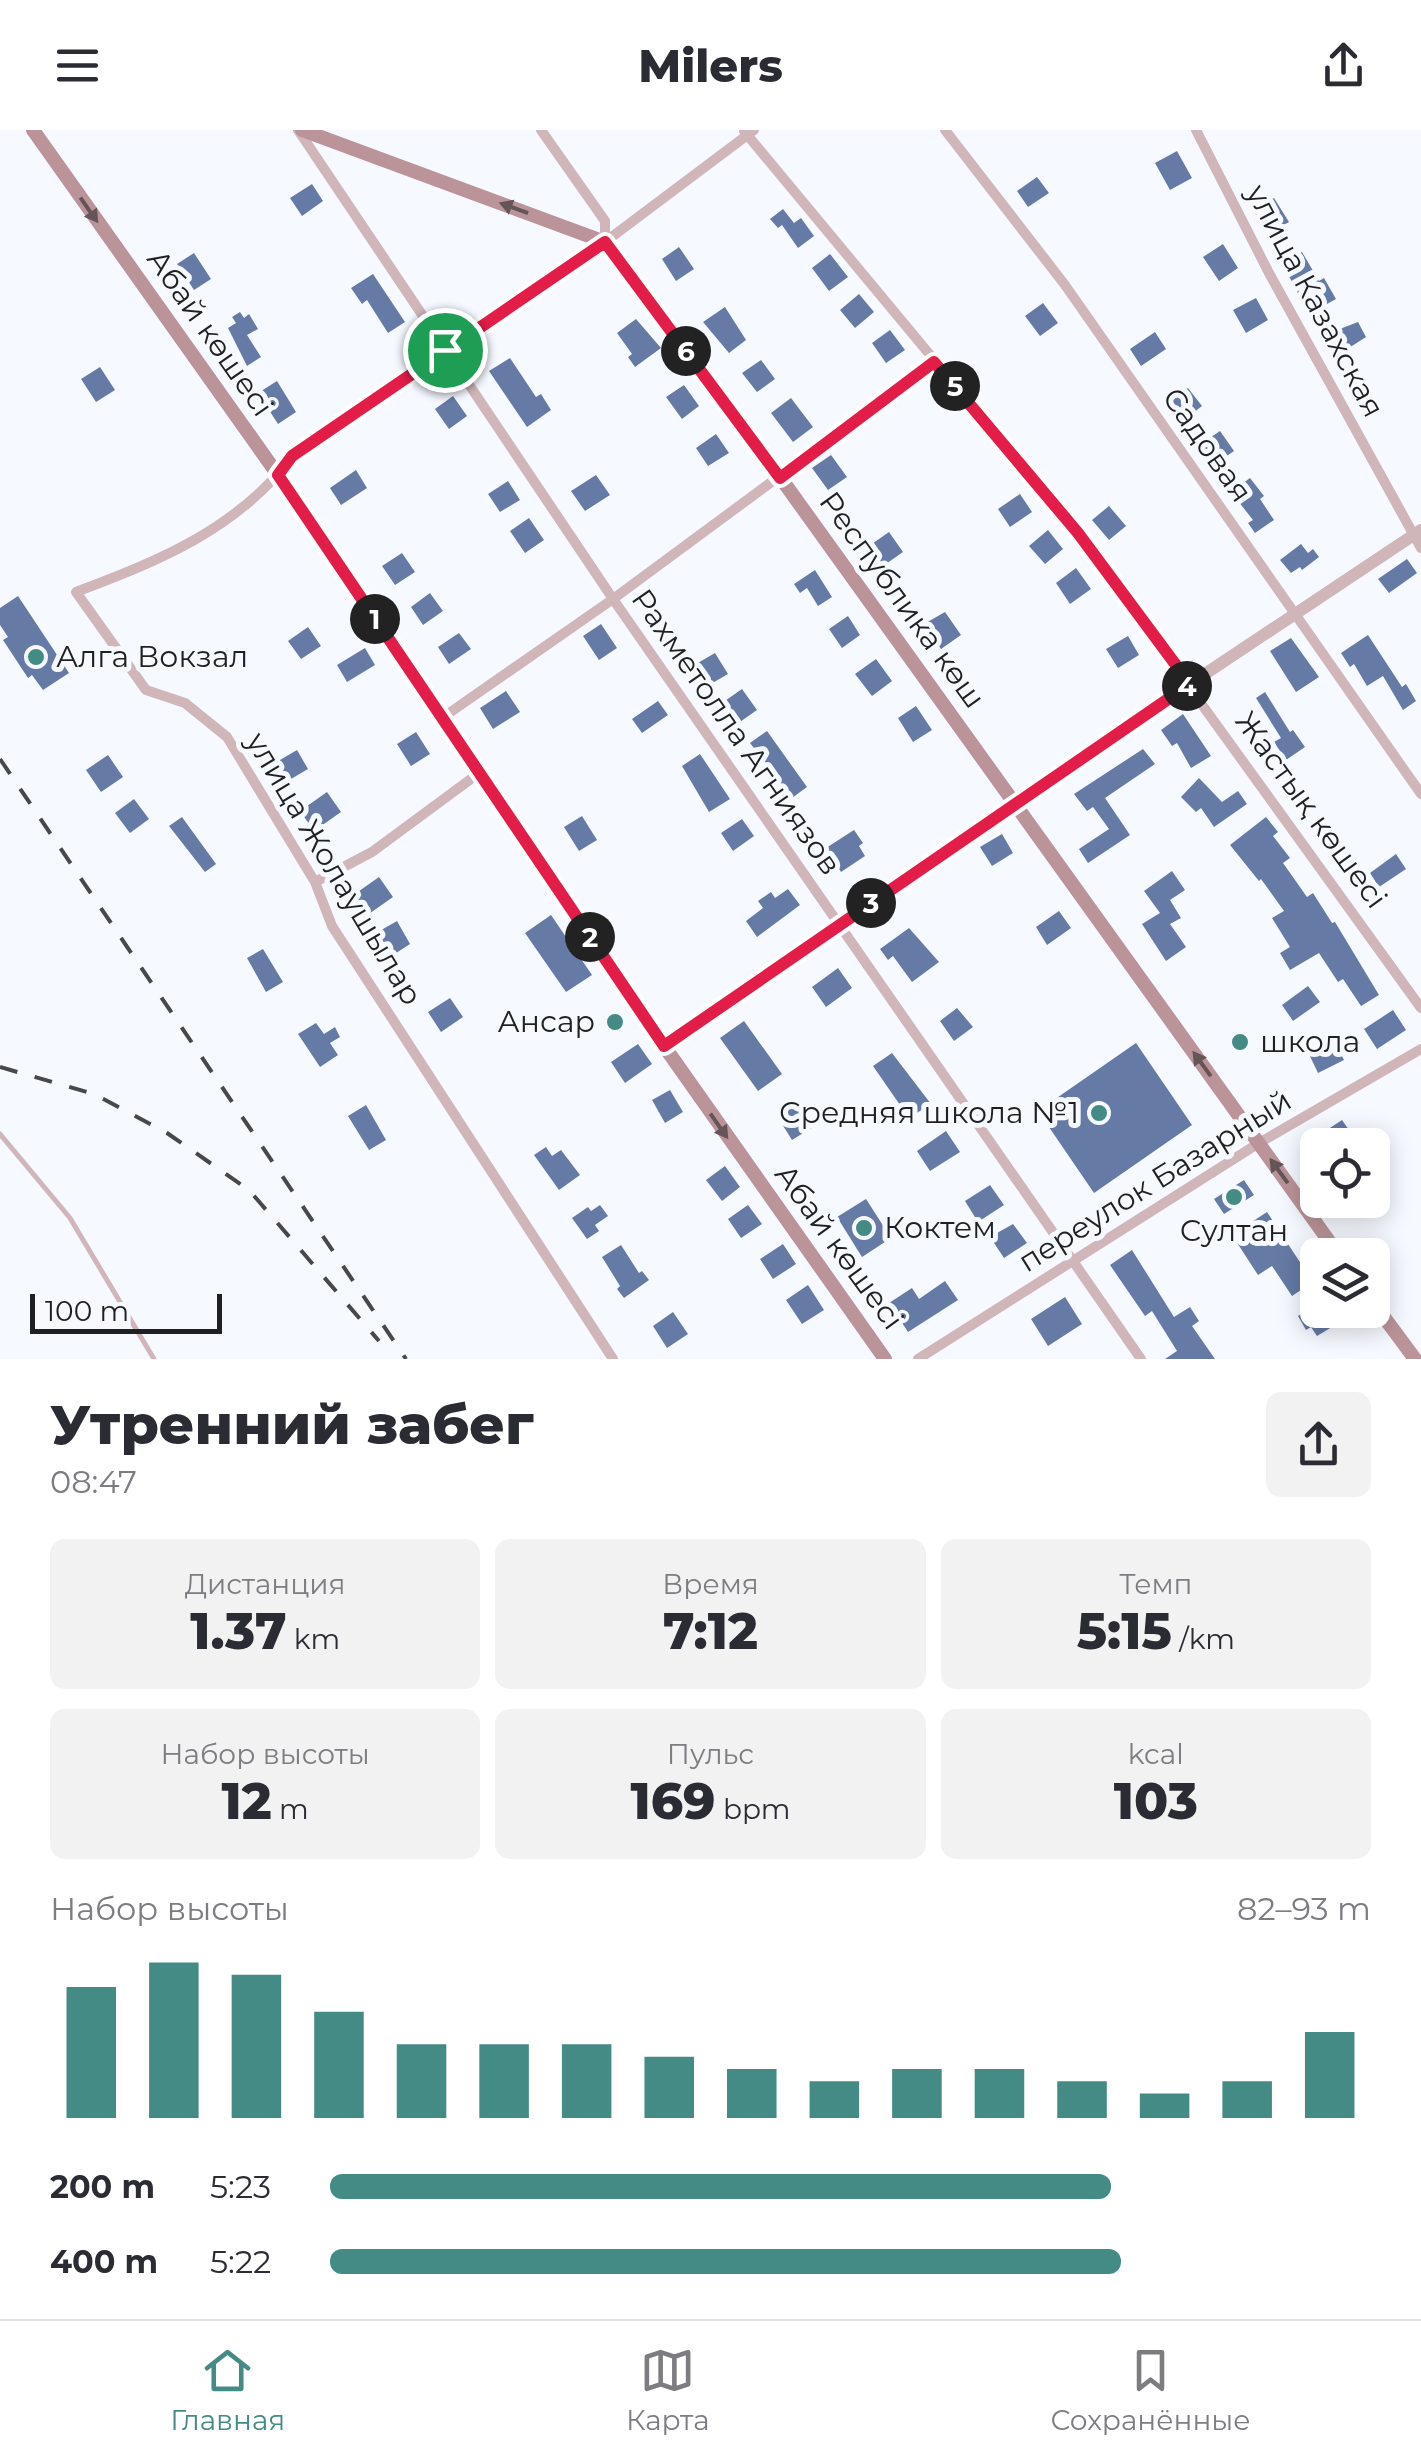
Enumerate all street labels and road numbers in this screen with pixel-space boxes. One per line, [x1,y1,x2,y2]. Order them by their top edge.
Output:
street label: улица Казахская [1238,177,1392,423]
street label: Абай көшесі [139,242,282,423]
street label: Садовая [1155,380,1260,509]
street label: Республика көш [811,484,993,715]
street label: Рахметолла Агниязов [624,582,849,882]
street label: Жастық көшесі [1228,704,1395,915]
street label: улица Жолаушылар [238,725,431,1012]
street label: переулок Базарный [1011,1081,1298,1280]
street label: Абай көшесі [767,1157,912,1337]

